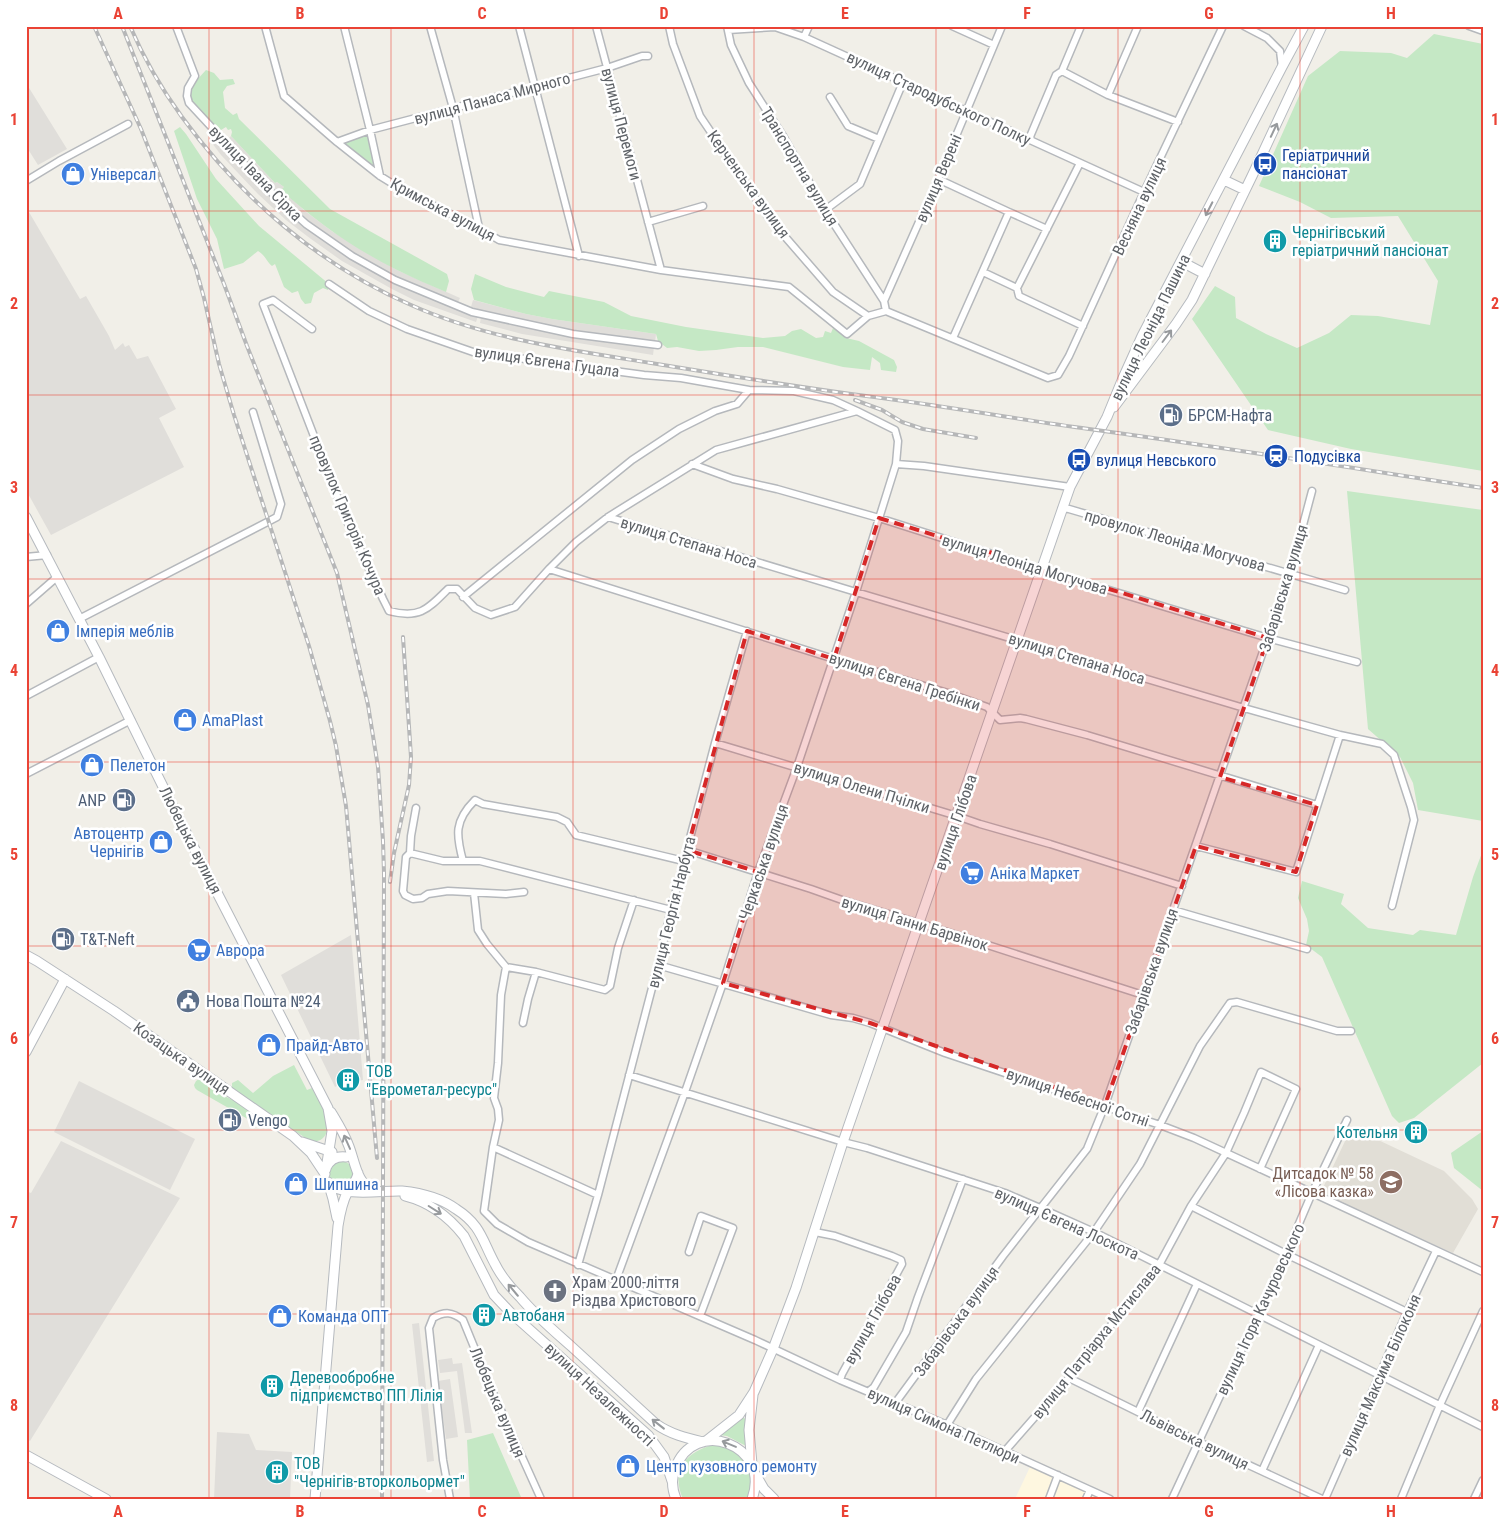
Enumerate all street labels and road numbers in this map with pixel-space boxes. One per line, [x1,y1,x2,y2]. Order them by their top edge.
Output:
street label: вулиця Стародубського Полку [844,47,1034,150]
street label: вулиця Перемоги [597,66,646,183]
street label: вулиця Панаса Мирного [412,69,572,128]
street label: Транспортна вулиця [757,103,843,229]
street label: вулиця Івана Сірка [205,122,306,225]
street label: Керченська вулиця [703,127,794,242]
street label: вулиця Верені [911,131,966,225]
street label: Весняна вулиця [1108,154,1170,258]
street label: Кримська вулиця [387,174,498,245]
street label: вулиця Леоніда Пашина [1107,251,1194,403]
street label: вулиця Євгена Гуцала [473,342,621,381]
street label: провулок Григорія Кочура [305,432,390,598]
street label: провулок Леоніда Могучова [1082,506,1267,575]
street label: вулиця Степана Носа [618,513,759,572]
street label: Забарівська вулиця [1255,522,1312,654]
street label: вулиця Леоніда Могучова [940,530,1110,599]
street label: вулиця Степана Носа [1006,629,1147,688]
street label: вулиця Євгена Гребінки [827,648,983,715]
street label: вулиця Олени Пчілки [792,758,932,817]
street label: вулиця Глібова [930,772,981,872]
street label: Любецька вулиця [155,783,226,897]
street label: Черкаська вулиця [735,802,792,923]
street label: вулиця Георгія Нарбута [643,834,700,990]
street label: вулиця Ганни Барвінок [839,892,991,955]
street label: Забарівська вулиця [1121,906,1182,1037]
street label: Козацька вулиця [130,1018,234,1099]
street label: вулиця Небесної Сотні [1004,1064,1152,1131]
street label: вулиця Євгена Лоскота [992,1183,1142,1264]
street label: вулиця Ігоря Качуровського [1212,1220,1309,1398]
street label: вулиця Патріарха Мстислава [1028,1260,1165,1422]
street label: Забарівська вулиця [910,1262,1003,1380]
street label: вулиця Глібова [840,1271,905,1367]
street label: вулиця Максима Білоконя [1336,1291,1425,1459]
street label: вулиця Незалежності [541,1339,658,1450]
street label: Любецька вулиця [466,1344,529,1460]
street label: вулиця Симона Петлюри [865,1383,1023,1468]
street label: Львівська вулиця [1138,1405,1252,1474]

